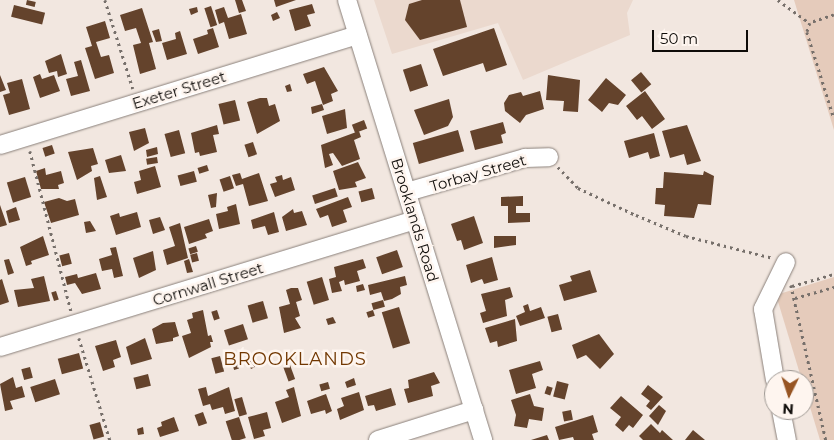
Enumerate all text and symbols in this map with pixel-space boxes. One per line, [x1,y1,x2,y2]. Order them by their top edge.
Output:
scale bar [654,20,750,52]
text: 50 m [660,29,698,48]
street label: Exeter Street [130,67,228,113]
street label: Torbay Street [428,151,528,195]
street label: Brooklands Road [388,156,442,284]
street label: Cornwall Street [151,259,265,309]
district label: BROOKLANDS [222,348,368,370]
north arrow [764,370,814,420]
text: N [782,400,794,418]

